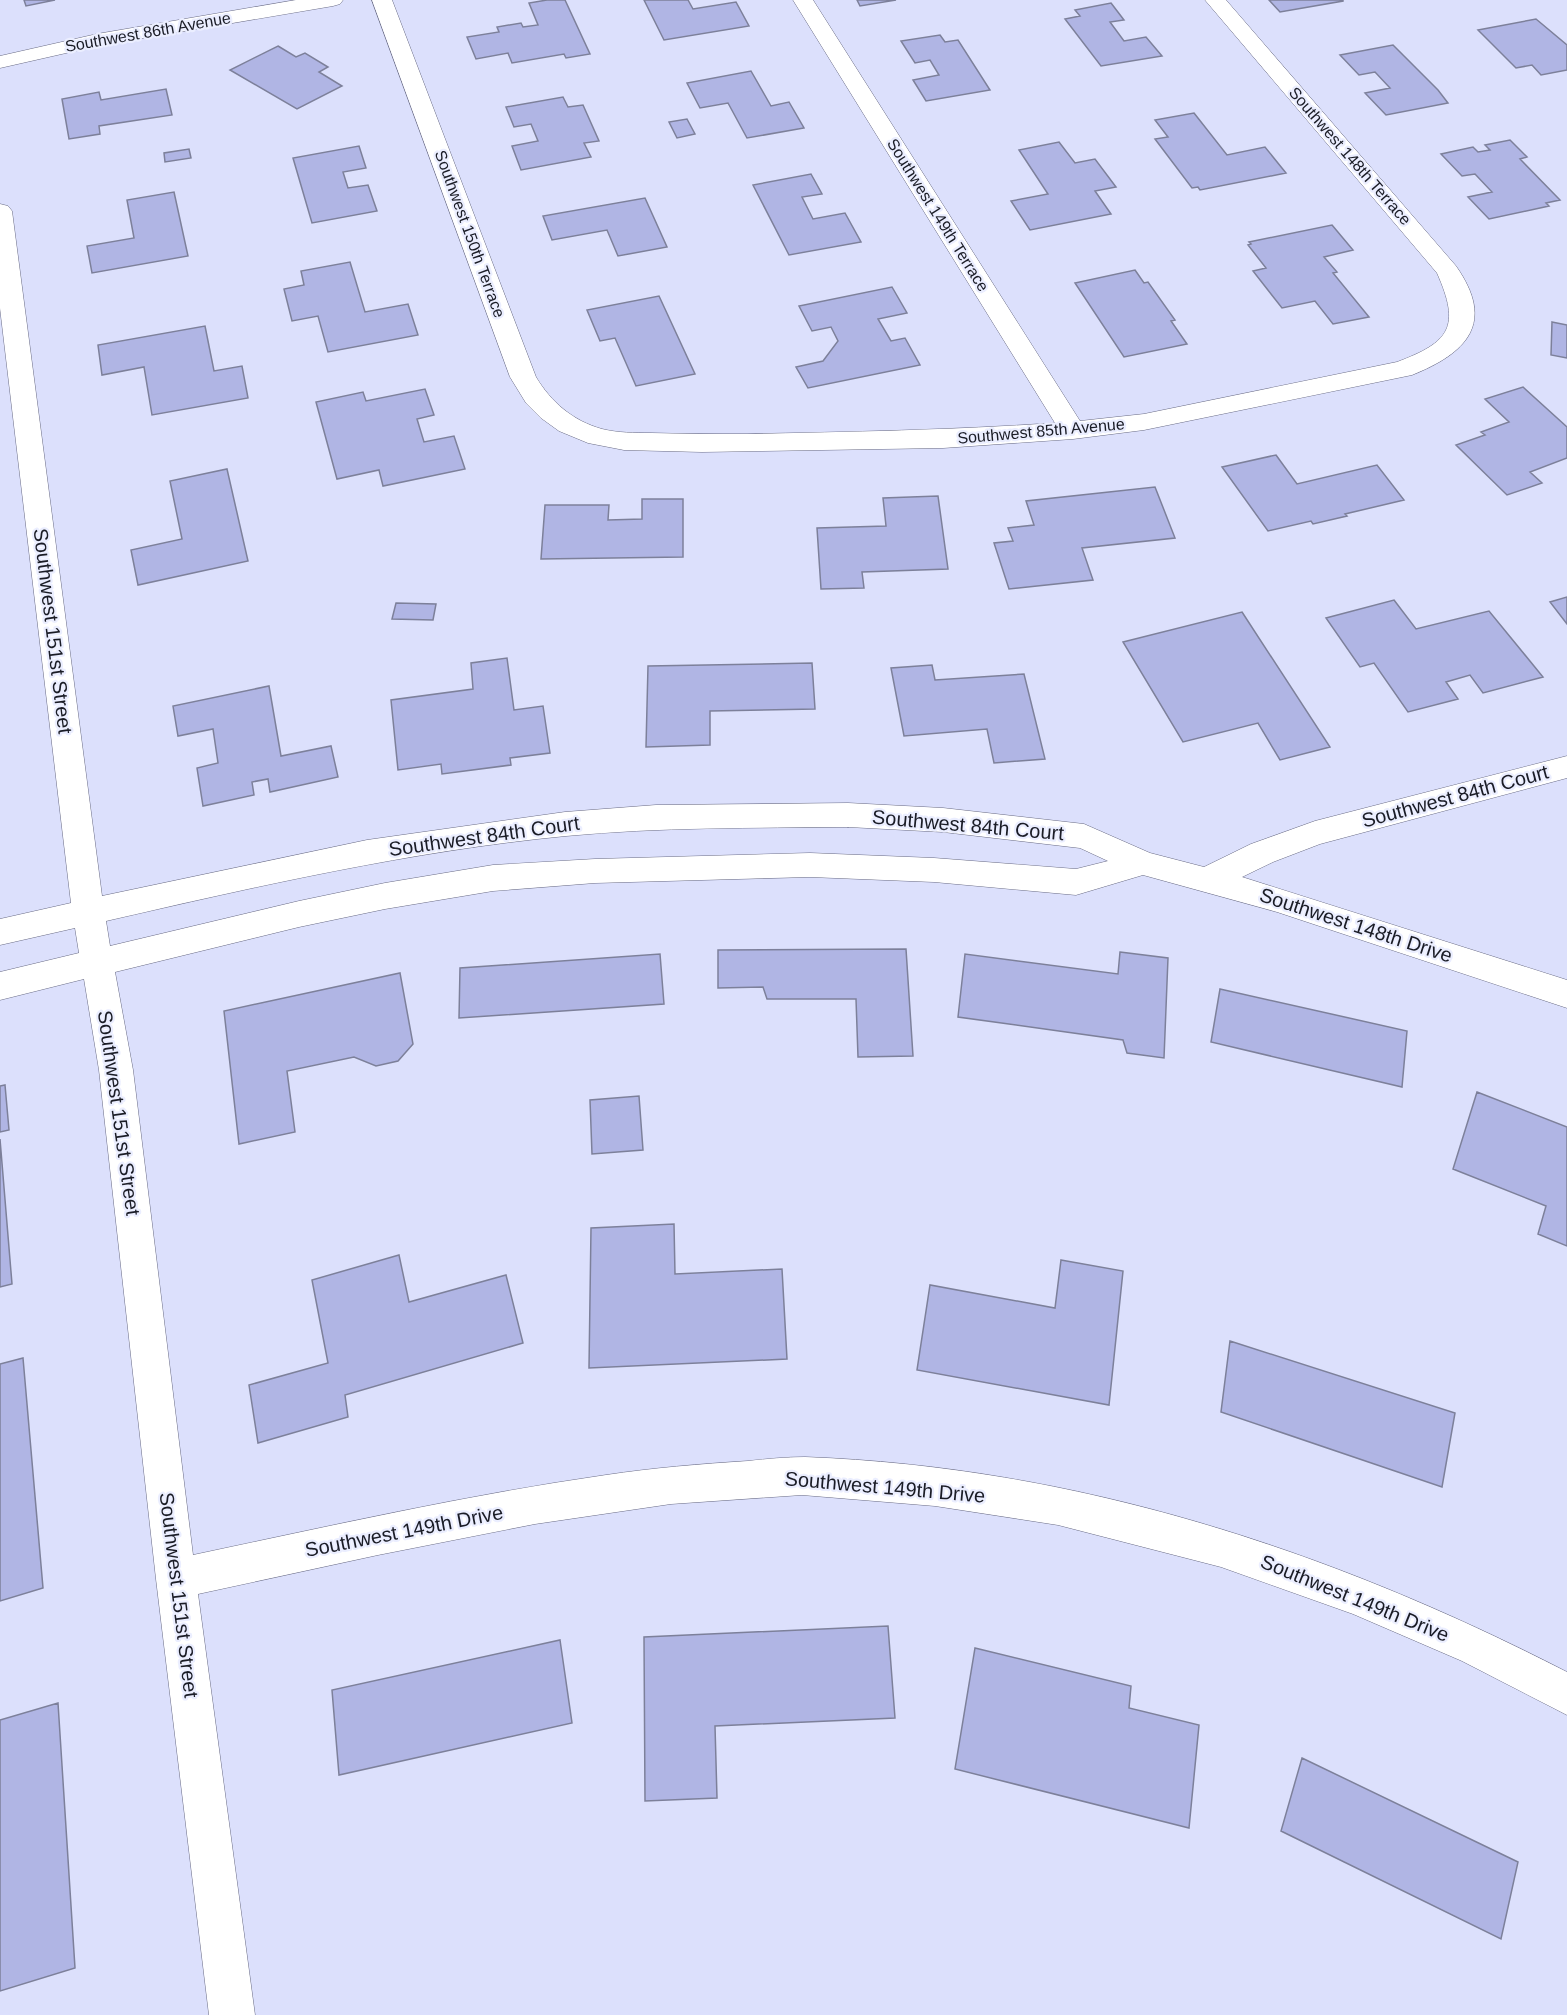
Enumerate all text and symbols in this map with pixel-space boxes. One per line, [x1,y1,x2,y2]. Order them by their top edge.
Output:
street label: Southwest 86th Avenue [64,9,232,55]
street label: Southwest 148th Terrace [1286,84,1414,228]
street label: Southwest 149th Terrace [884,136,992,295]
street label: Southwest 150th Terrace [432,148,508,320]
street label: Southwest 85th Avenue [957,415,1125,447]
street label: Southwest 151st Street [29,527,77,735]
street label: Southwest 84th Court [1359,760,1551,832]
street label: Southwest 84th Court [871,806,1065,844]
street label: Southwest 84th Court [387,812,581,860]
street label: Southwest 148th Drive [1257,883,1455,967]
street label: Southwest 151st Street [94,1009,144,1217]
street label: Southwest 149th Drive [784,1467,986,1507]
street label: Southwest 151st Street [155,1491,203,1699]
street label: Southwest 149th Drive [303,1501,505,1561]
street label: Southwest 149th Drive [1258,1550,1452,1646]

